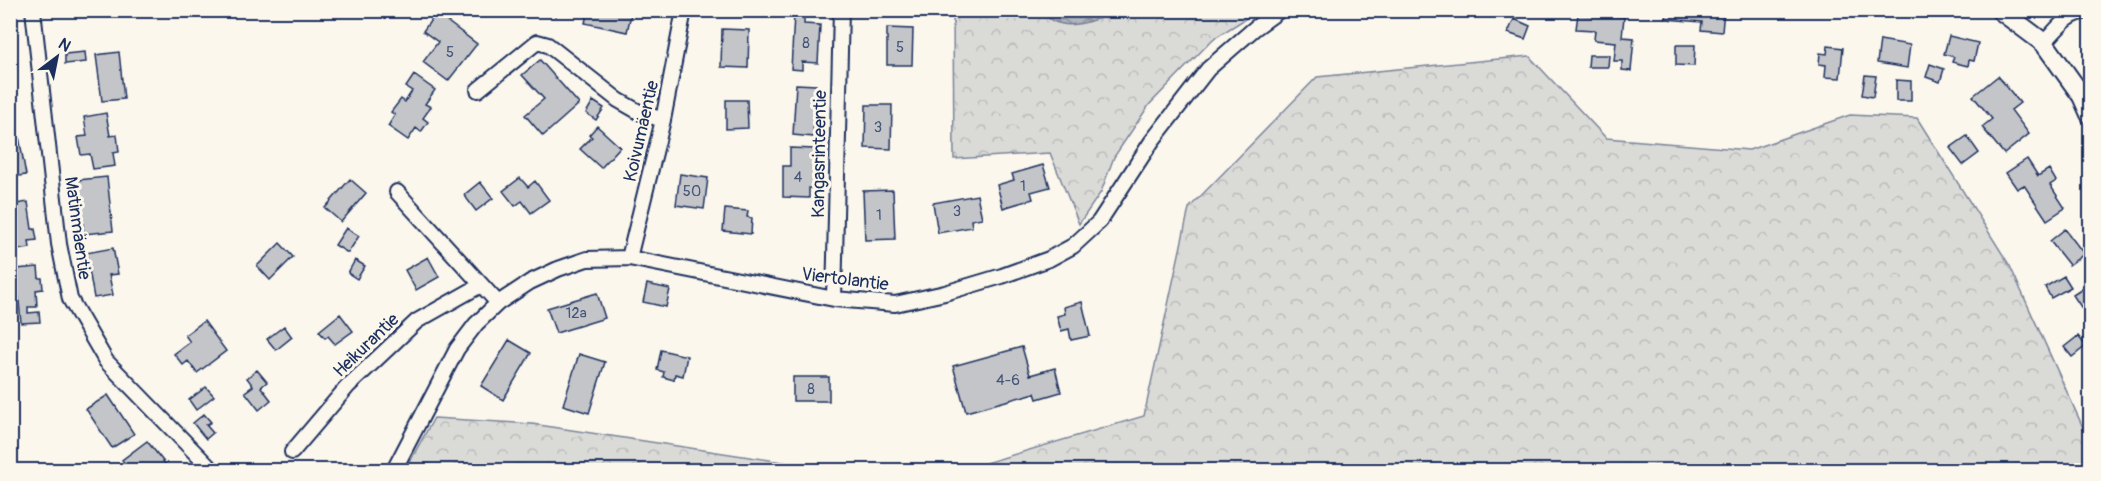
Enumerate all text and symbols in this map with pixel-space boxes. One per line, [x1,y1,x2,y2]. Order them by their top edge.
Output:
north arrow [27,27,87,87]
text: N [55,34,74,57]
house number: 8 [802,34,810,53]
house number: 5 [896,38,904,57]
house number: 5 [446,43,454,62]
street label: Koivumäentie [619,78,664,184]
street label: Kangasrinteentie [807,90,832,218]
house number: 3 [874,118,882,137]
house number: 4 [794,168,803,187]
street label: Matinmäentie [59,175,96,281]
house number: 1 [1020,177,1026,196]
house number: 50 [683,182,701,201]
house number: 3 [953,202,961,221]
house number: 1 [876,206,882,225]
street label: Viertolantie [800,263,890,296]
house number: 12a [565,304,587,323]
street label: Heikurantie [329,308,404,382]
house number: 4-6 [996,371,1020,390]
house number: 8 [807,380,815,399]

